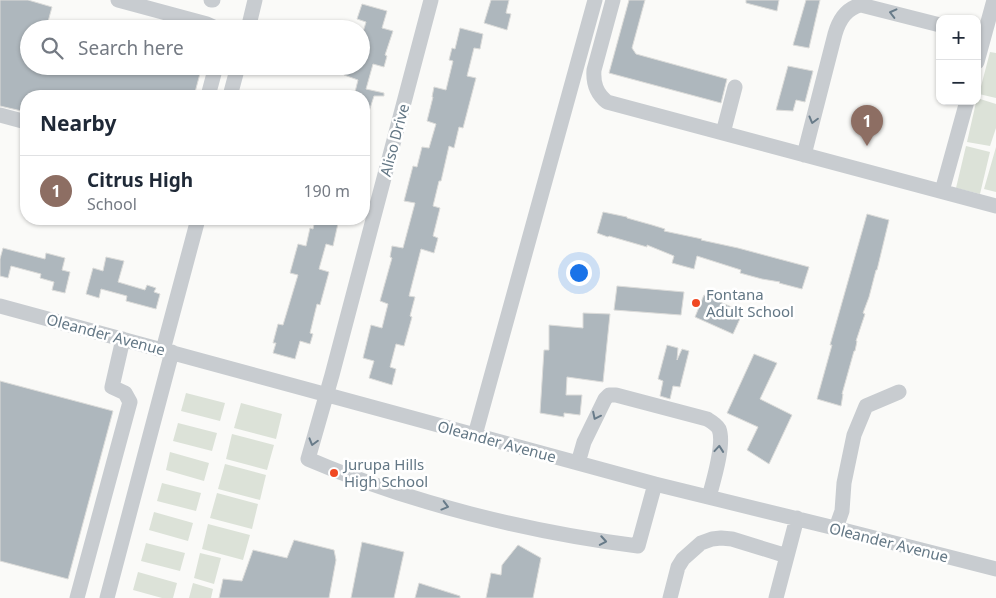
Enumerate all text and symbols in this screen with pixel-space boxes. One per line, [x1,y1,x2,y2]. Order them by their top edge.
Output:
one-way arrow [888,8,897,19]
map controls [936,15,981,105]
button: + [936,15,981,60]
search box [20,20,370,75]
icon: search [38,34,66,62]
text: Search here [78,35,184,61]
button: − [936,60,981,105]
street label: Aliso Drive [375,101,413,179]
pin: 1 [851,105,883,146]
text: Nearby [40,109,116,137]
one-way arrow [808,116,818,124]
text: Citrus High [87,167,193,193]
text: 1 [51,180,61,202]
text: 190 m [303,180,350,202]
text: School [87,193,137,215]
your location [566,260,592,286]
place label: Fontana Adult School [706,284,794,321]
marker: Fontana Adult School [690,297,702,309]
street label: Oleander Avenue [44,309,168,359]
one-way arrow [592,411,603,420]
street label: Oleander Avenue [435,416,559,466]
one-way arrow [308,438,318,446]
one-way arrow [714,445,725,453]
place label: Jurupa Hills High School [342,454,428,491]
marker: Jurupa Hills High School [328,467,340,479]
one-way arrow [440,500,449,511]
street label: Oleander Avenue [827,518,951,566]
one-way arrow [599,536,608,546]

